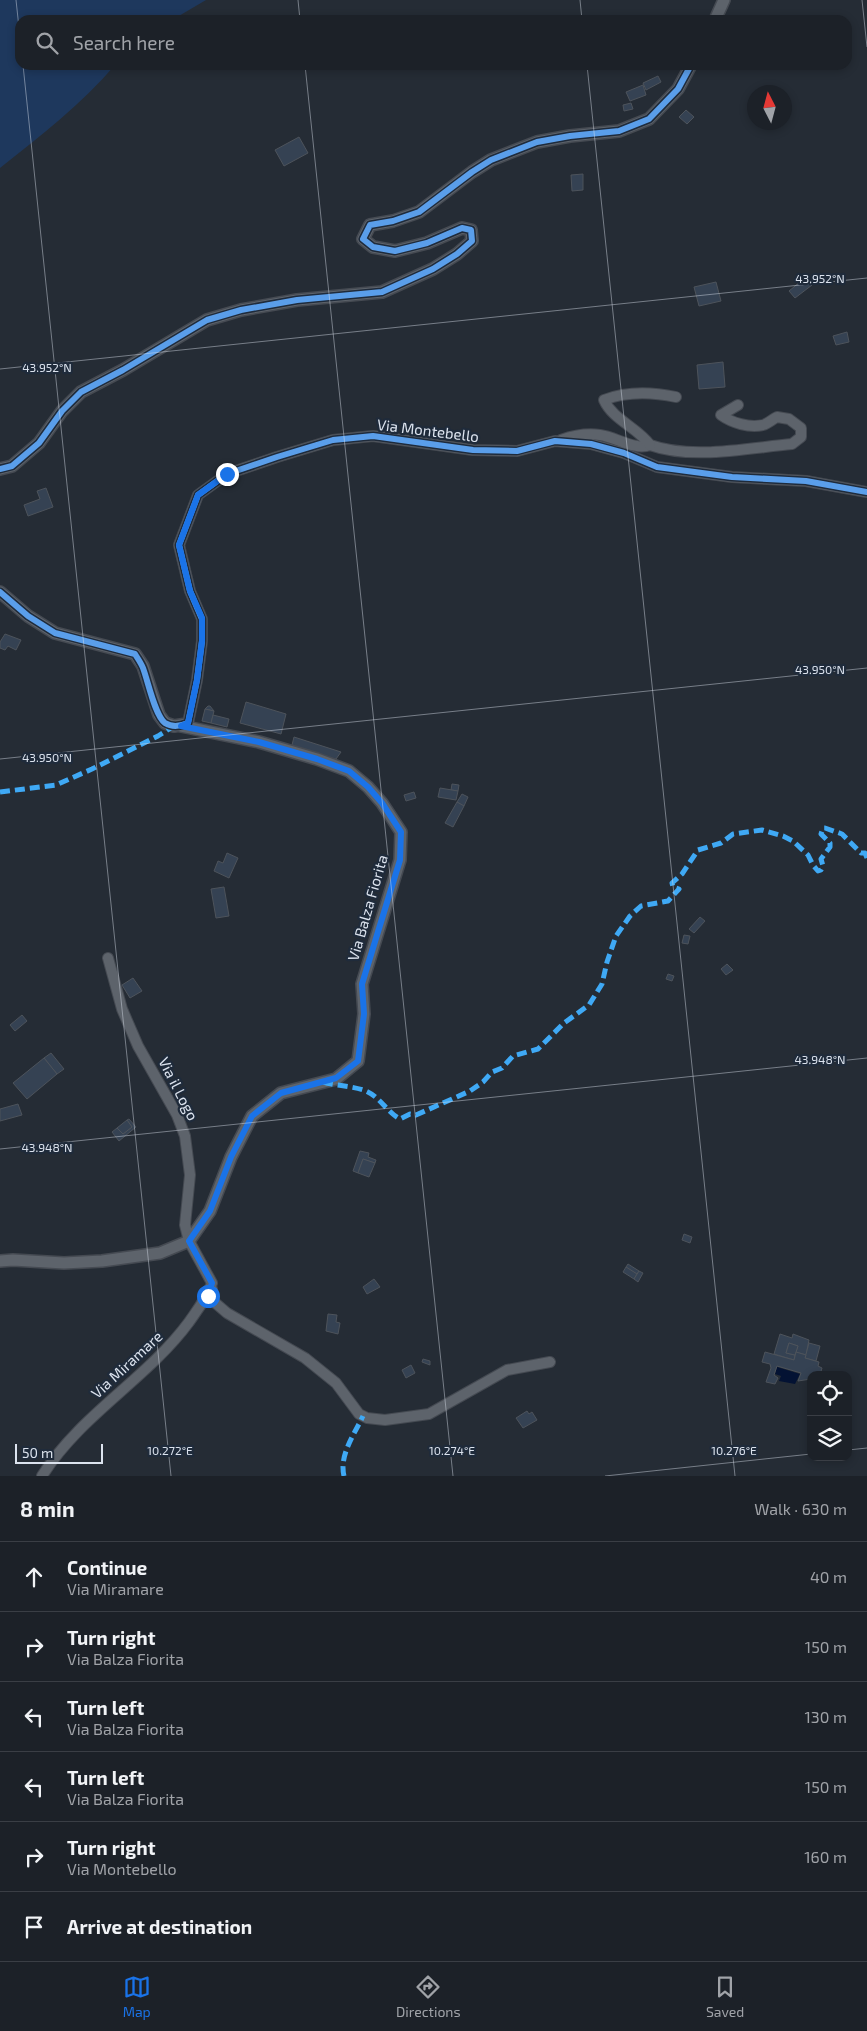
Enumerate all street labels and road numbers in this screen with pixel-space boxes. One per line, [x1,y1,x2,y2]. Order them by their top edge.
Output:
street label: Via Montebello [376,415,480,445]
street label: Via Balza Fiorita [343,853,391,963]
street label: Via il Logo [155,1054,202,1123]
street label: Via Miramare [87,1327,166,1402]

